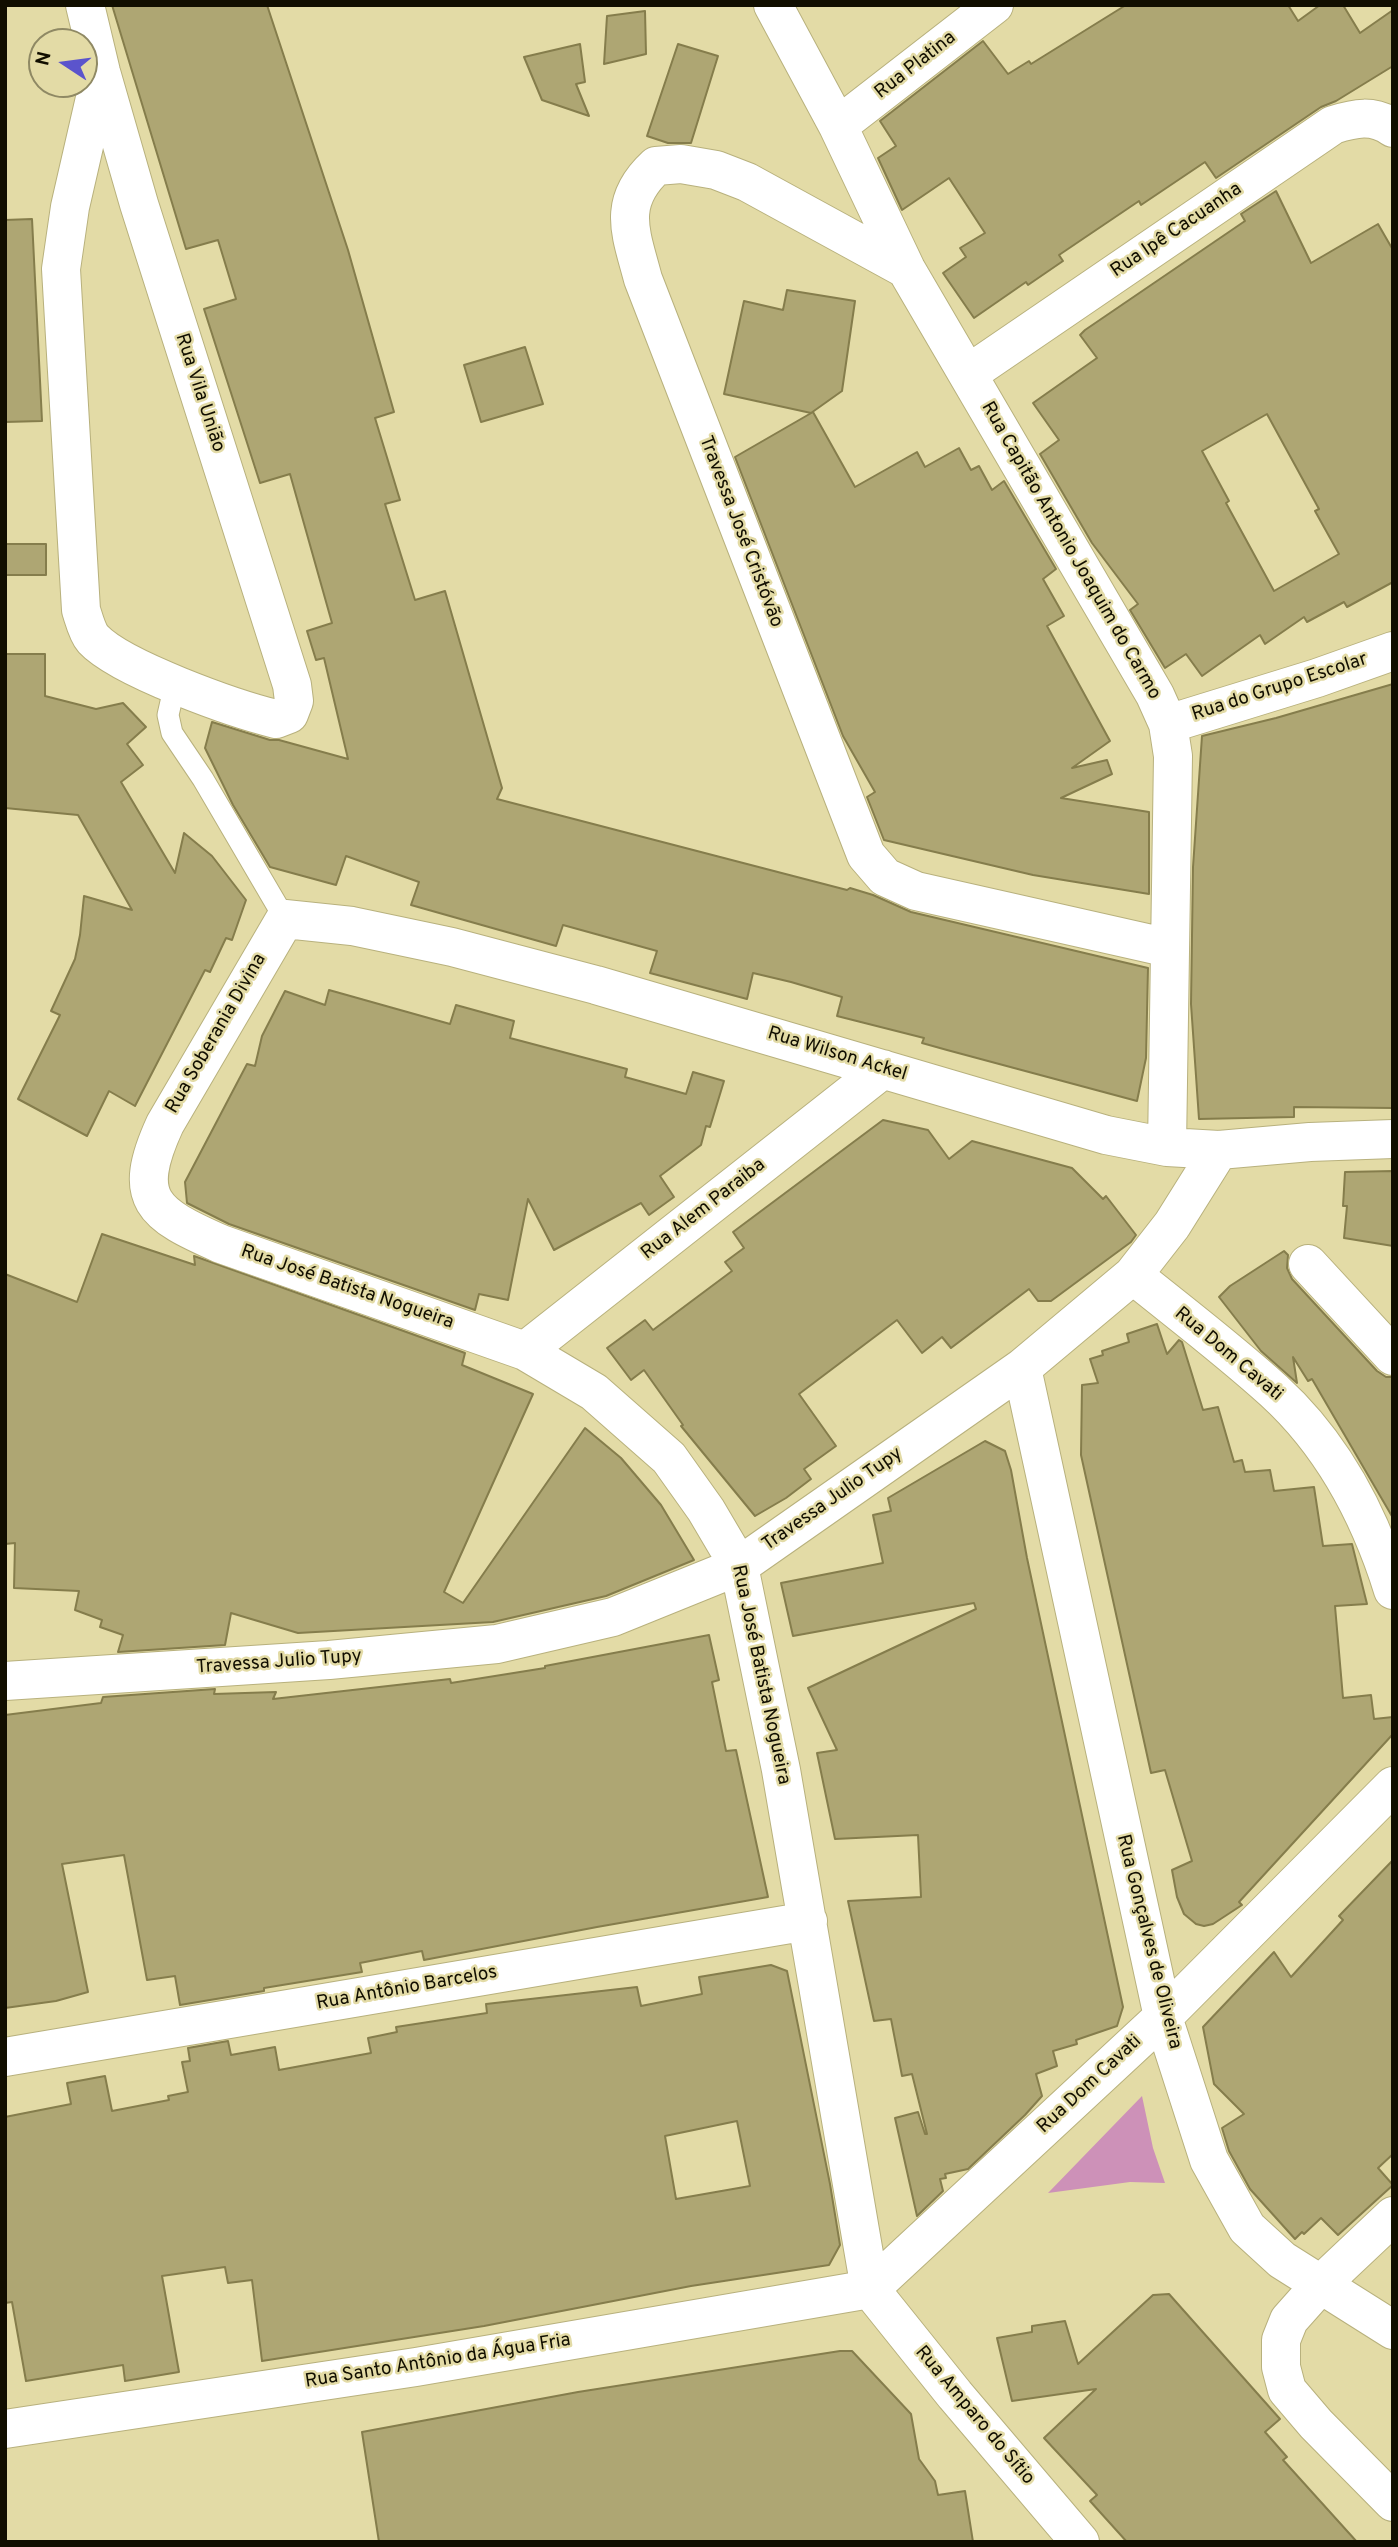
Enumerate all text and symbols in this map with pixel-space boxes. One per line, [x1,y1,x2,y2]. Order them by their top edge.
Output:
street label: Rua Platina [871,27,961,105]
north arrow [28,28,98,98]
text: N [31,49,58,68]
street label: Rua Ipê Cacuanha [1107,179,1247,283]
street label: Rua Vila União [169,331,229,455]
street label: Rua Capitão Antonio Joaquim do Carmo [975,398,1165,704]
street label: Travessa José Cristóvão [693,433,787,631]
street label: Rua do Grupo Escolar [1189,649,1371,727]
street label: Rua Soberania Divina [162,950,272,1118]
street label: Rua Wilson Ackel [764,1023,910,1087]
street label: Rua Alem Paraiba [637,1155,771,1265]
street label: Rua José Batista Nogueira [238,1241,456,1335]
street label: Rua Dom Cavati [1169,1303,1287,1407]
street label: Travessa Julio Tupy [759,1443,907,1557]
street label: Rua José Batista Nogueira [726,1563,794,1787]
street label: Travessa Julio Tupy [195,1646,363,1680]
street label: Rua Gonçalves de Oliveira [1110,1832,1186,2052]
street label: Rua Antônio Barcelos [315,1962,499,2016]
street label: Rua Dom Cavati [1033,2031,1147,2139]
street label: Rua Santo Antônio da Água Fria [304,2330,572,2394]
street label: Rua Amparo do Sítio [909,2342,1039,2490]

